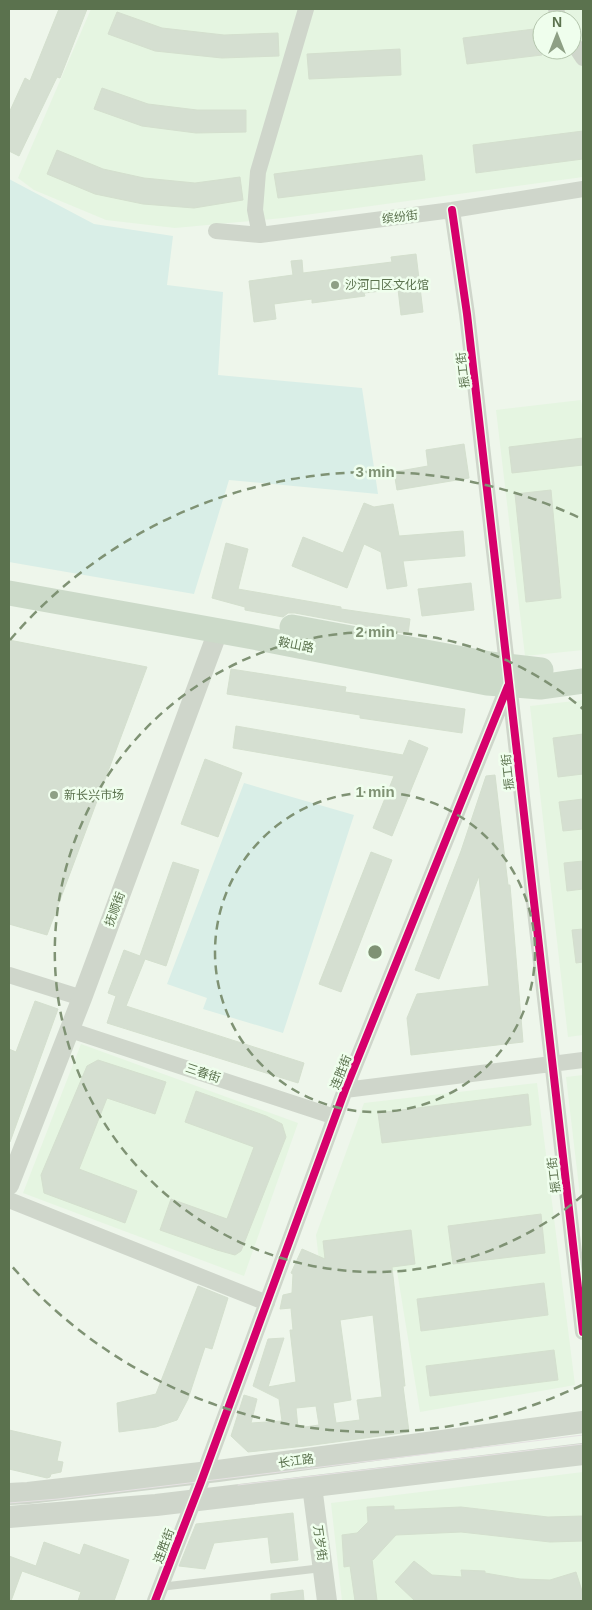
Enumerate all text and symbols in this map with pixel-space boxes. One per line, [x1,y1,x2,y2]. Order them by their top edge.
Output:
north arrow [532,10,582,60]
text: N [552,14,562,30]
street label: 缤纷街 [381,208,419,226]
place label: 沙河口区文化馆 [345,278,429,292]
marker: 沙河口区文化馆 [329,279,341,291]
street label: 振工街 [454,351,472,389]
text: 3 min [355,463,395,480]
text: 2 min [355,623,395,640]
street label: 鞍山路 [277,635,315,655]
street label: 振工街 [499,753,517,791]
text: 1 min [355,783,395,800]
place label: 新长兴市场 [64,788,124,802]
marker: 新长兴市场 [48,789,60,801]
street label: 抚顺街 [102,890,128,928]
centre of rings [366,943,384,961]
street label: 连胜街 [328,1053,354,1091]
street label: 三春街 [184,1061,222,1085]
street label: 振工街 [545,1156,563,1194]
street label: 长江路 [277,1452,315,1470]
street label: 万岁街 [311,1524,329,1562]
street label: 连胜街 [151,1527,177,1565]

